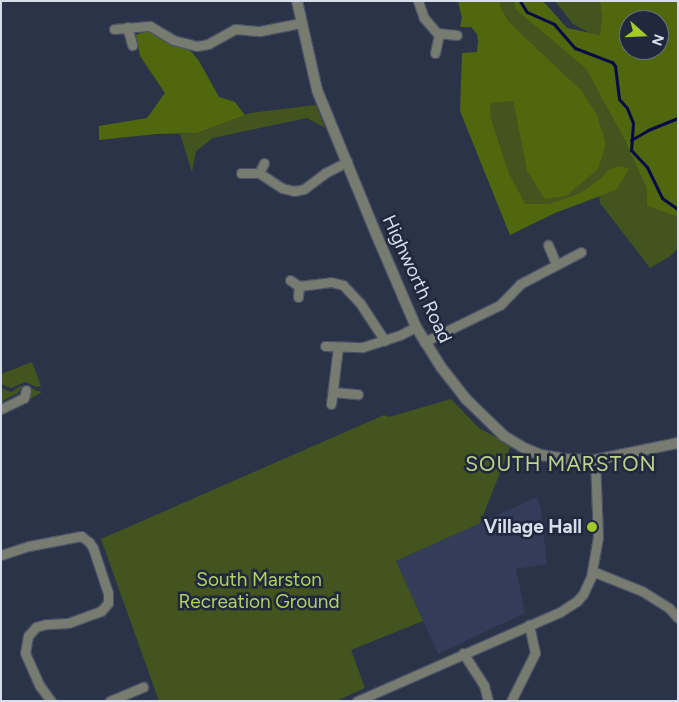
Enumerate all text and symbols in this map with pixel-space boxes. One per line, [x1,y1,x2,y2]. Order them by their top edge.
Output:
north arrow [619,10,669,60]
text: N [648,32,667,48]
street label: Highworth Road [377,211,457,347]
district label: SOUTH MARSTON [464,451,658,477]
place label: Village Hall [484,516,582,538]
marker: Village Hall [586,521,598,533]
park label: South Marston Recreation Ground [178,569,340,613]

